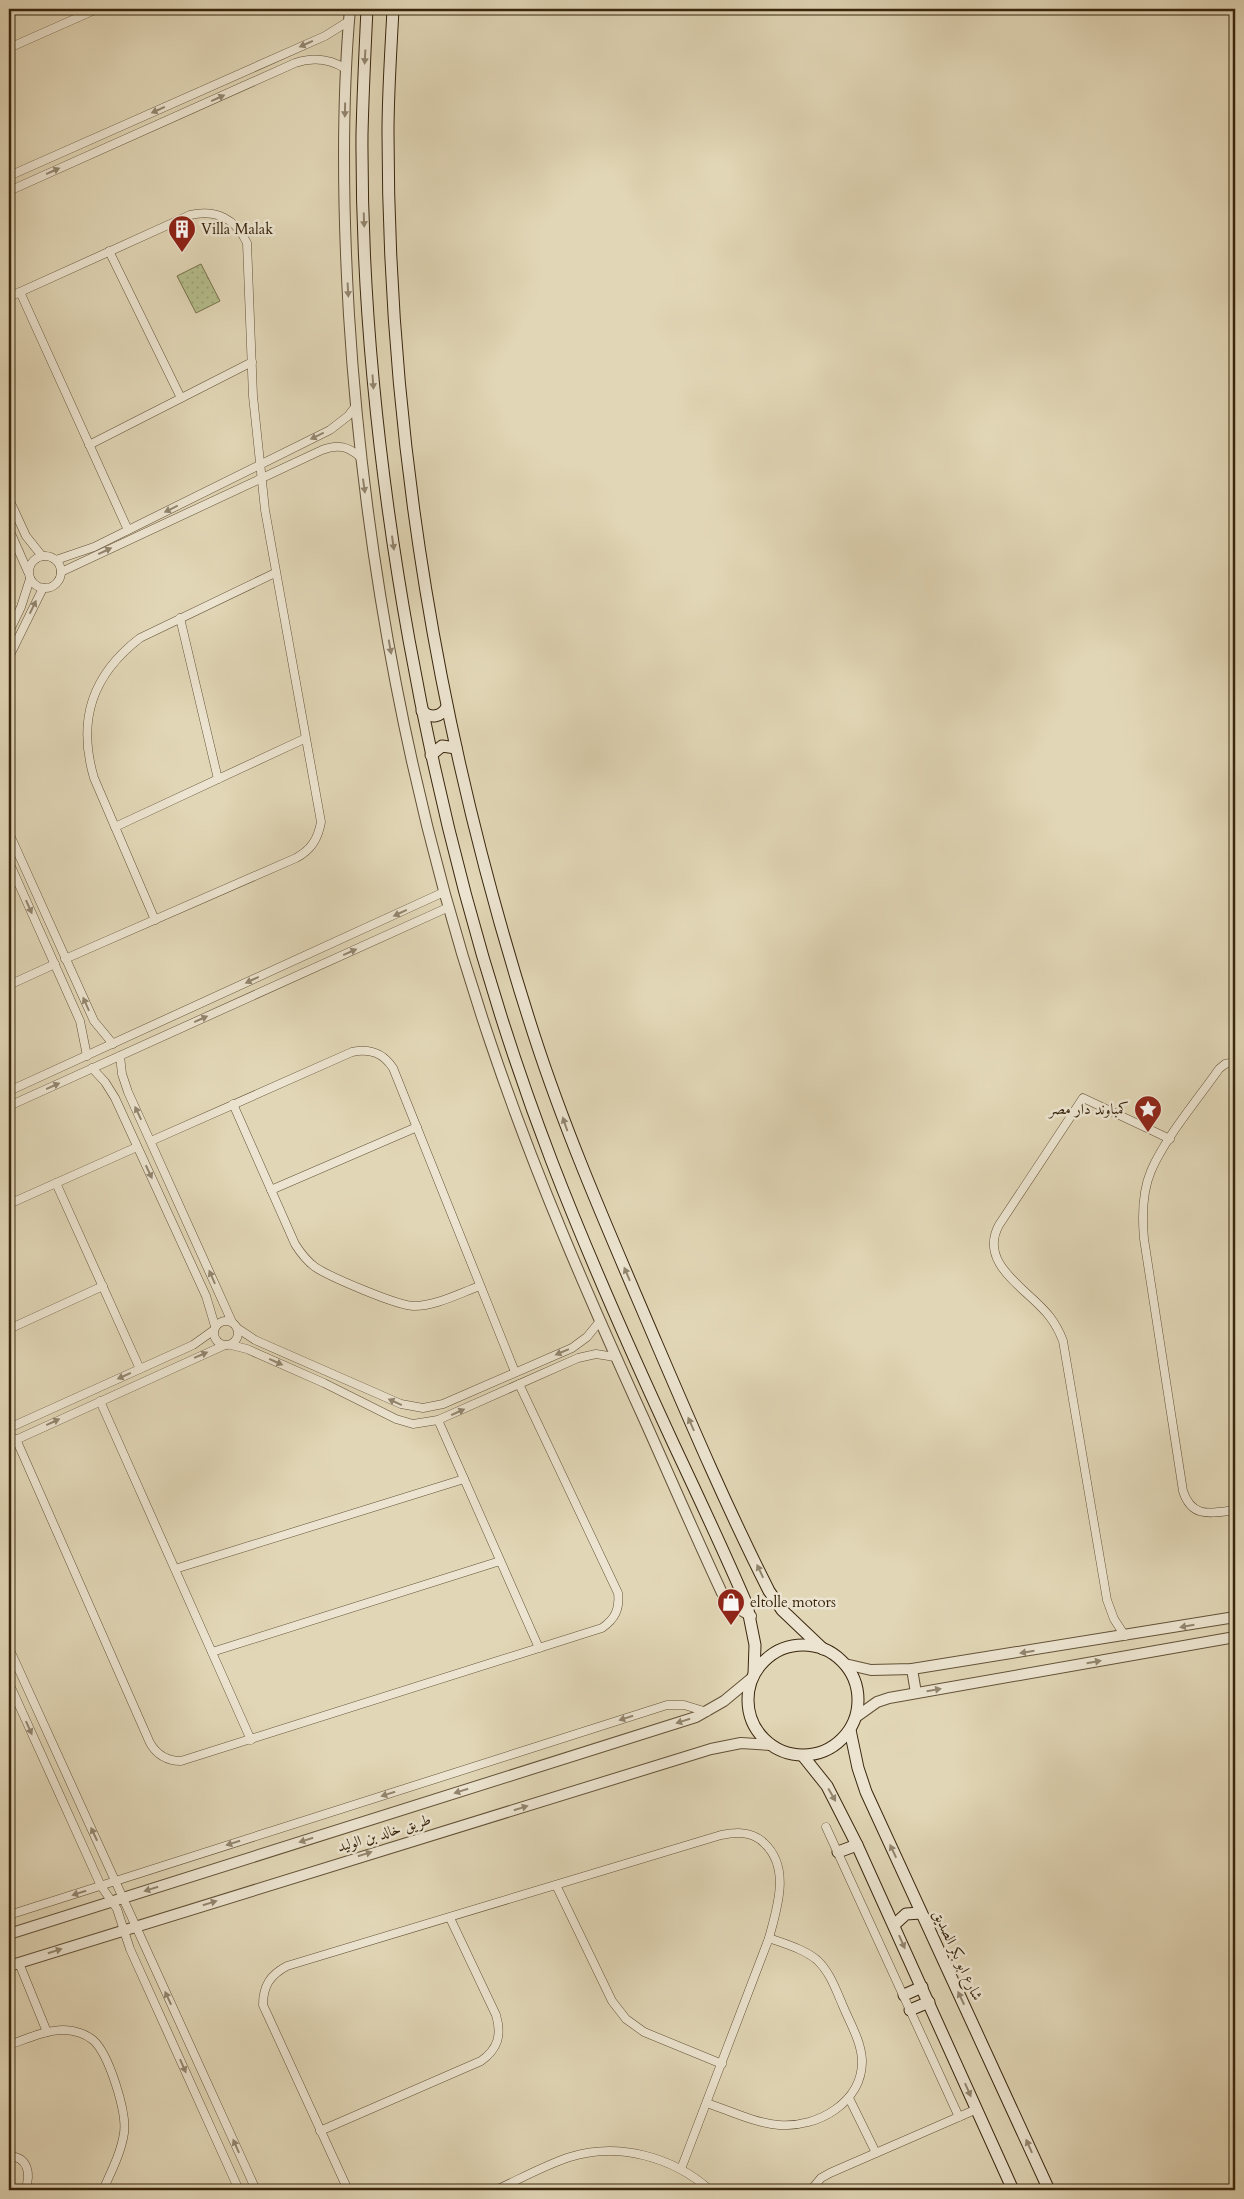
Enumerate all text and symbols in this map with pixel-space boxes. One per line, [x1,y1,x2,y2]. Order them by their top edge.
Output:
one-way arrow [299,41,313,49]
one-way arrow [361,50,369,66]
one-way arrow [211,93,225,101]
one-way arrow [341,102,349,118]
one-way arrow [151,107,165,115]
one-way arrow [46,167,60,175]
one-way arrow [361,212,369,228]
building icon: Villa Malak [167,214,197,253]
place label: Villa Malak [201,219,273,239]
one-way arrow [344,282,352,298]
one-way arrow [369,374,377,390]
one-way arrow [310,432,324,440]
one-way arrow [361,479,369,495]
one-way arrow [164,505,178,513]
one-way arrow [389,536,397,552]
one-way arrow [98,547,112,555]
one-way arrow [30,600,38,614]
one-way arrow [386,639,394,655]
one-way arrow [24,899,33,914]
one-way arrow [393,909,407,917]
one-way arrow [343,948,357,956]
one-way arrow [245,977,259,985]
one-way arrow [81,997,89,1011]
one-way arrow [194,1015,208,1023]
one-way arrow [46,1081,60,1089]
place icon: كمباوند دار مصر [1133,1094,1163,1133]
place label: كمباوند دار مصر [1047,1099,1129,1119]
one-way arrow [134,1106,142,1120]
one-way arrow [561,1116,569,1131]
one-way arrow [144,1164,153,1179]
one-way arrow [623,1266,631,1281]
one-way arrow [207,1270,215,1284]
one-way arrow [555,1348,569,1356]
one-way arrow [194,1351,208,1359]
one-way arrow [269,1359,283,1367]
one-way arrow [117,1372,131,1380]
one-way arrow [388,1397,402,1405]
one-way arrow [451,1407,465,1415]
one-way arrow [687,1417,695,1431]
one-way arrow [46,1418,60,1426]
one-way arrow [755,1564,763,1578]
shop icon: eltolle motors [716,1587,746,1626]
place label: eltolle motors [750,1592,836,1612]
one-way arrow [1179,1622,1195,1630]
one-way arrow [1018,1648,1034,1656]
one-way arrow [1086,1657,1102,1665]
one-way arrow [926,1685,942,1693]
one-way arrow [619,1715,634,1722]
one-way arrow [675,1718,690,1726]
one-way arrow [25,1721,33,1735]
one-way arrow [454,1788,469,1796]
one-way arrow [828,1788,837,1801]
one-way arrow [381,1791,396,1798]
one-way arrow [514,1803,529,1811]
street label: طريق خالد بن الوليد [335,1809,433,1857]
one-way arrow [89,1827,97,1841]
one-way arrow [299,1836,314,1844]
one-way arrow [226,1840,241,1848]
one-way arrow [889,1844,897,1858]
one-way arrow [358,1850,373,1858]
one-way arrow [144,1885,159,1893]
one-way arrow [71,1889,86,1897]
one-way arrow [203,1898,218,1906]
street label: شارع ابو بكر الصديق [926,1906,988,2005]
one-way arrow [898,1935,906,1949]
one-way arrow [48,1947,63,1955]
one-way arrow [164,1991,172,2005]
one-way arrow [957,1991,965,2005]
one-way arrow [179,2059,187,2073]
one-way arrow [965,2083,973,2097]
one-way arrow [231,2139,239,2153]
one-way arrow [1025,2139,1033,2153]

